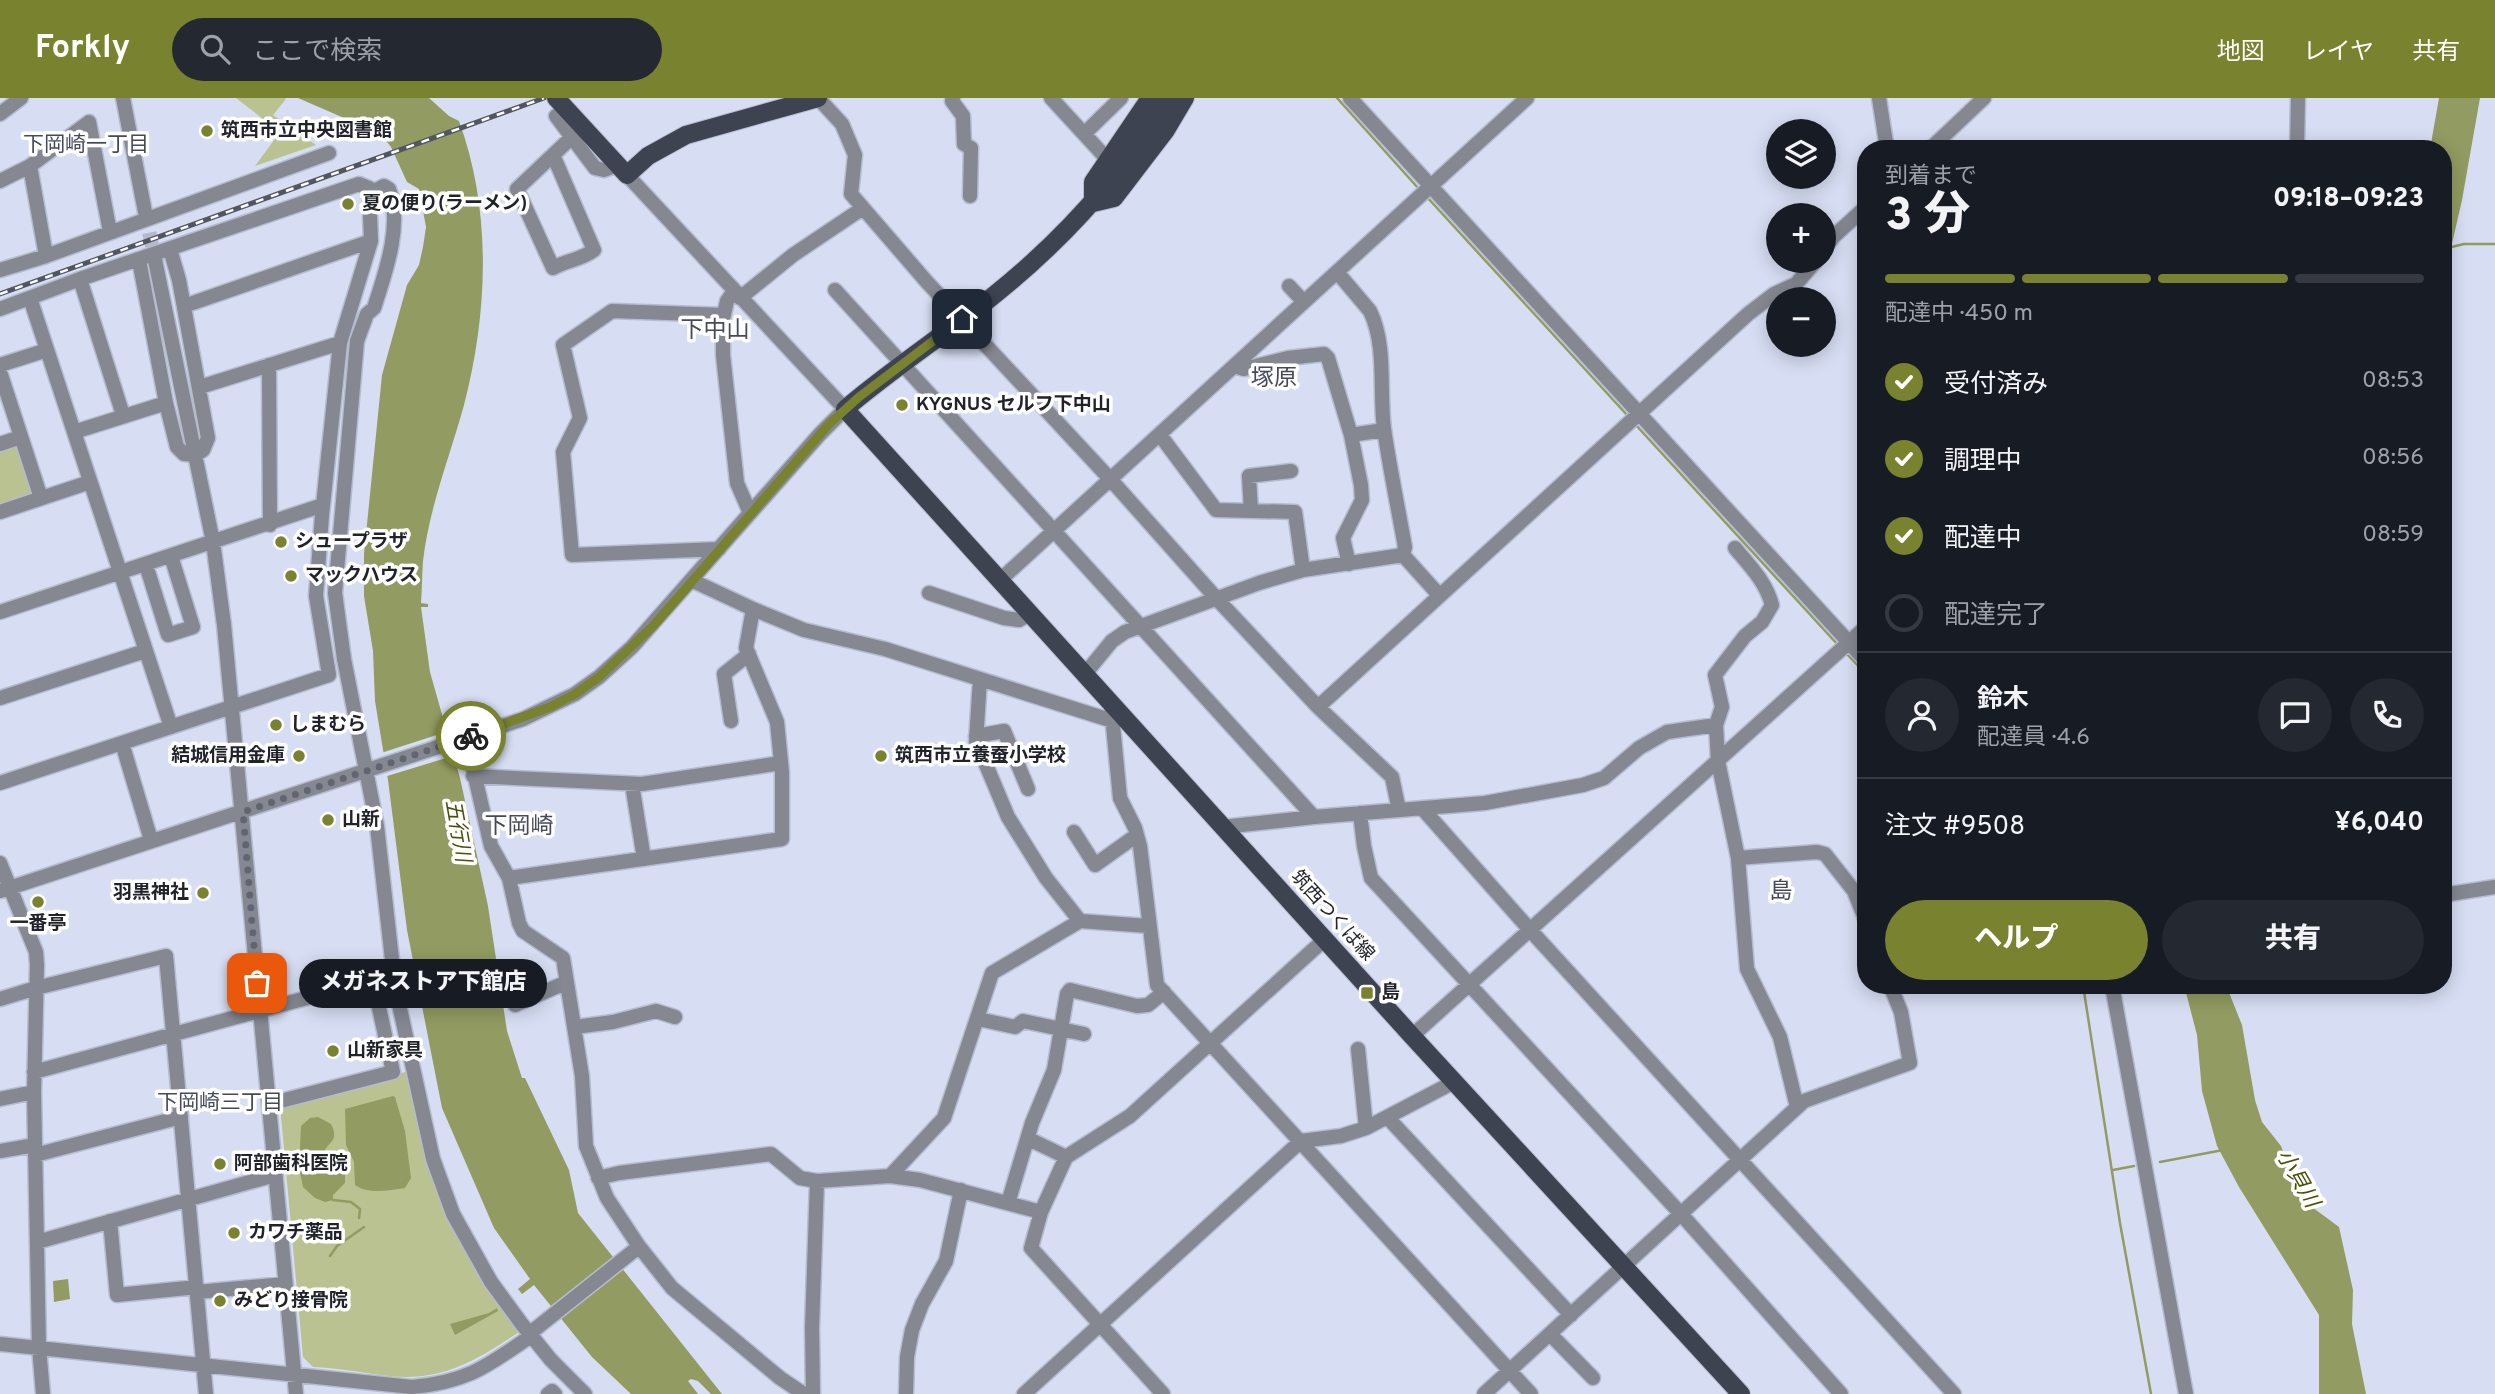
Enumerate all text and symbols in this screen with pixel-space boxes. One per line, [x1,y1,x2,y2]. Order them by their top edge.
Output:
search box [172,18,662,81]
text: Forkly [35,28,130,70]
icon: search [196,30,234,68]
text: ここで検索 [252,36,382,69]
text: 地図 [2217,38,2265,68]
text: レイヤ [2303,38,2374,68]
text: 共有 [2412,38,2460,68]
place label: 筑西市立中央図書館 [221,119,392,143]
map controls [1766,119,1836,357]
button: layers [1766,119,1836,189]
marker: 筑西市立中央図書館 [199,123,215,139]
district label: 下岡崎一丁目 [23,132,149,159]
text: 到着まで [1885,163,1977,192]
text: 09:18–09:23 [2273,183,2424,216]
text: 3 分 [1885,188,1970,247]
place label: 夏の便り(ラーメン) [362,192,527,216]
marker: 夏の便り(ラーメン) [340,196,356,212]
button: + [1766,203,1836,273]
button: − [1766,287,1836,357]
pin [932,289,992,349]
icon: home [943,300,981,338]
text: 配達中 · 450 m [1885,300,2033,329]
district label: 下中山 [681,317,750,346]
icon: check [1885,363,1923,401]
district label: 塚原 [1251,365,1297,394]
text: 08:53 [2362,367,2424,396]
text: 受付済み [1944,369,2048,402]
place label: KYGNUS セルフ下中山 [916,393,1111,417]
marker: KYGNUS セルフ下中山 [894,397,910,413]
icon: check [1885,440,1923,478]
text: 08:56 [2362,444,2424,473]
text: 調理中 [1944,446,2022,479]
icon: check [1885,517,1923,555]
text: 08:59 [2362,521,2424,550]
text: 配達中 [1944,523,2022,556]
place label: シュープラザ [295,530,408,554]
marker: シュープラザ [273,534,289,550]
place label: マックハウス [305,564,418,588]
marker: マックハウス [283,568,299,584]
text: 配達完了 [1944,600,2048,633]
button: person [1885,678,1959,752]
button: chat [2258,678,2332,752]
button: phone [2350,678,2424,752]
text: 鈴木 [1977,684,2029,717]
courier [436,701,506,771]
place label: しまむら [290,713,366,737]
marker: しまむら [268,717,284,733]
icon: bike [452,717,490,755]
text: 配達員 · 4.6 [1977,724,2090,753]
place label: 結城信用金庫 [171,744,285,768]
place label: 筑西市立養蚕小学校 [895,744,1066,768]
marker: 結城信用金庫 [291,748,307,764]
marker: 筑西市立養蚕小学校 [873,748,889,764]
water label: 五行川 [438,798,476,866]
text: ¥6,040 [2335,807,2424,840]
place label: 山新 [342,808,380,832]
text: 注文 #9508 [1885,811,2025,844]
marker: 山新 [320,812,336,828]
district label: 下岡崎 [485,813,554,842]
street label: 筑西つくば線 [1285,866,1379,966]
district label: 島 [1770,878,1793,907]
place label: 羽黒神社 [113,881,189,905]
marker: 羽黒神社 [195,885,211,901]
marker: 一番亭 [30,894,46,910]
button: ヘルプ [1885,900,2148,980]
button: 共有 [2162,900,2424,980]
place label: 一番亭 [9,912,67,936]
pin [227,953,287,1013]
callout: メガネストア下館店 [299,958,548,1008]
icon: bag [238,964,276,1002]
text: メガネストア下館店 [320,969,527,998]
place label: 島 [1381,981,1400,1005]
marker: 島 [1359,985,1375,1001]
place label: 山新家具 [347,1039,423,1063]
marker: 山新家具 [325,1043,341,1059]
district label: 下岡崎三丁目 [157,1090,283,1117]
water label: 小貝川 [2270,1145,2325,1215]
place label: 阿部歯科医院 [234,1152,348,1176]
marker: 阿部歯科医院 [212,1156,228,1172]
place label: カワチ薬品 [248,1221,343,1245]
marker: カワチ薬品 [226,1225,242,1241]
place label: みどり接骨院 [234,1289,348,1313]
marker: みどり接骨院 [212,1293,228,1309]

